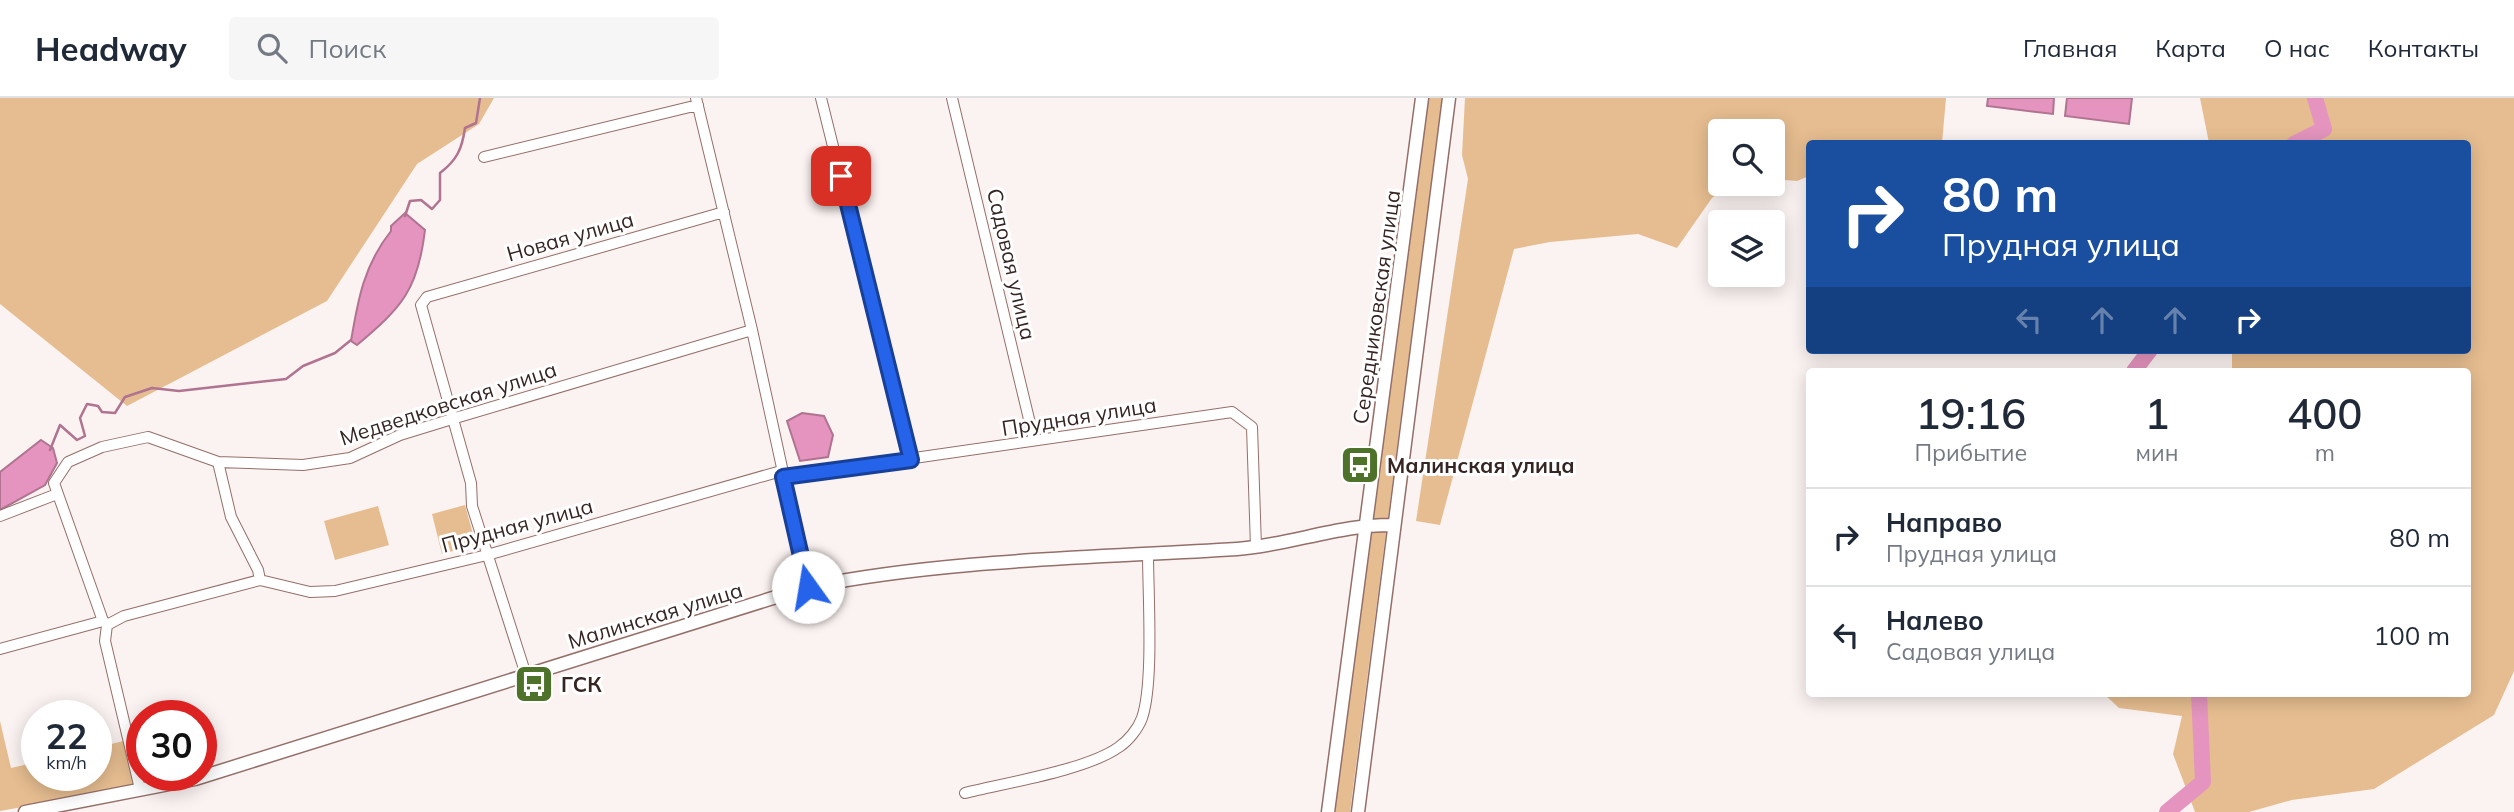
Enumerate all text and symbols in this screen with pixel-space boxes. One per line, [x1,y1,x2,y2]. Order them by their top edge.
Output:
search box [229,17,719,80]
text: Headway [35,28,187,69]
icon: search [253,29,291,67]
text: Поиск [309,32,386,65]
text: Главная [2023,33,2117,63]
text: Карта [2155,33,2226,63]
text: О нас [2264,33,2330,63]
text: Контакты [2368,33,2479,63]
map controls [1708,119,1785,287]
button: search [1708,119,1785,196]
pin [811,146,871,206]
icon: arrive [822,157,860,195]
text: 80 m [1942,163,2058,224]
icon: right [1827,168,1918,259]
street label: Садовая улица [982,186,1042,342]
street label: Середниковская улица [1347,188,1405,426]
street label: Новая улица [503,205,637,267]
button: layers [1708,210,1785,287]
text: Прудная улица [1942,224,2180,264]
icon: left [2010,301,2048,339]
icon: ahead [2083,301,2121,339]
icon: ahead [2156,301,2194,339]
icon: right [2229,301,2267,339]
street label: Медведковская улица [336,356,560,450]
text: 19:16 [1915,387,2026,440]
text: 1 [2144,387,2170,440]
text: 400 [2287,387,2363,440]
street label: Прудная улица [1000,391,1158,441]
text: Прибытие [1914,438,2027,467]
text: мин [2136,438,2179,467]
text: m [2315,438,2335,467]
bus stop icon: Малинская улица [1339,444,1381,486]
place label: Малинская улица [1387,452,1575,478]
street label: Прудная улица [438,492,596,558]
text: Направо [1886,506,2002,539]
icon: right [1827,518,1865,556]
text: 80 m [2389,521,2450,554]
text: Прудная улица [1886,539,2057,568]
position arrow [771,550,845,624]
street label: Малинская улица [565,576,745,654]
text: Налево [1886,604,1984,637]
icon: left [1827,616,1865,654]
text: 100 m [2374,619,2450,652]
text: Садовая улица [1886,637,2055,666]
bus stop icon: ГСК [513,663,555,705]
place label: ГСК [561,671,602,697]
speed limit sign: 30 [126,700,217,791]
text: 22 [45,714,88,758]
text: km/h [46,751,87,774]

